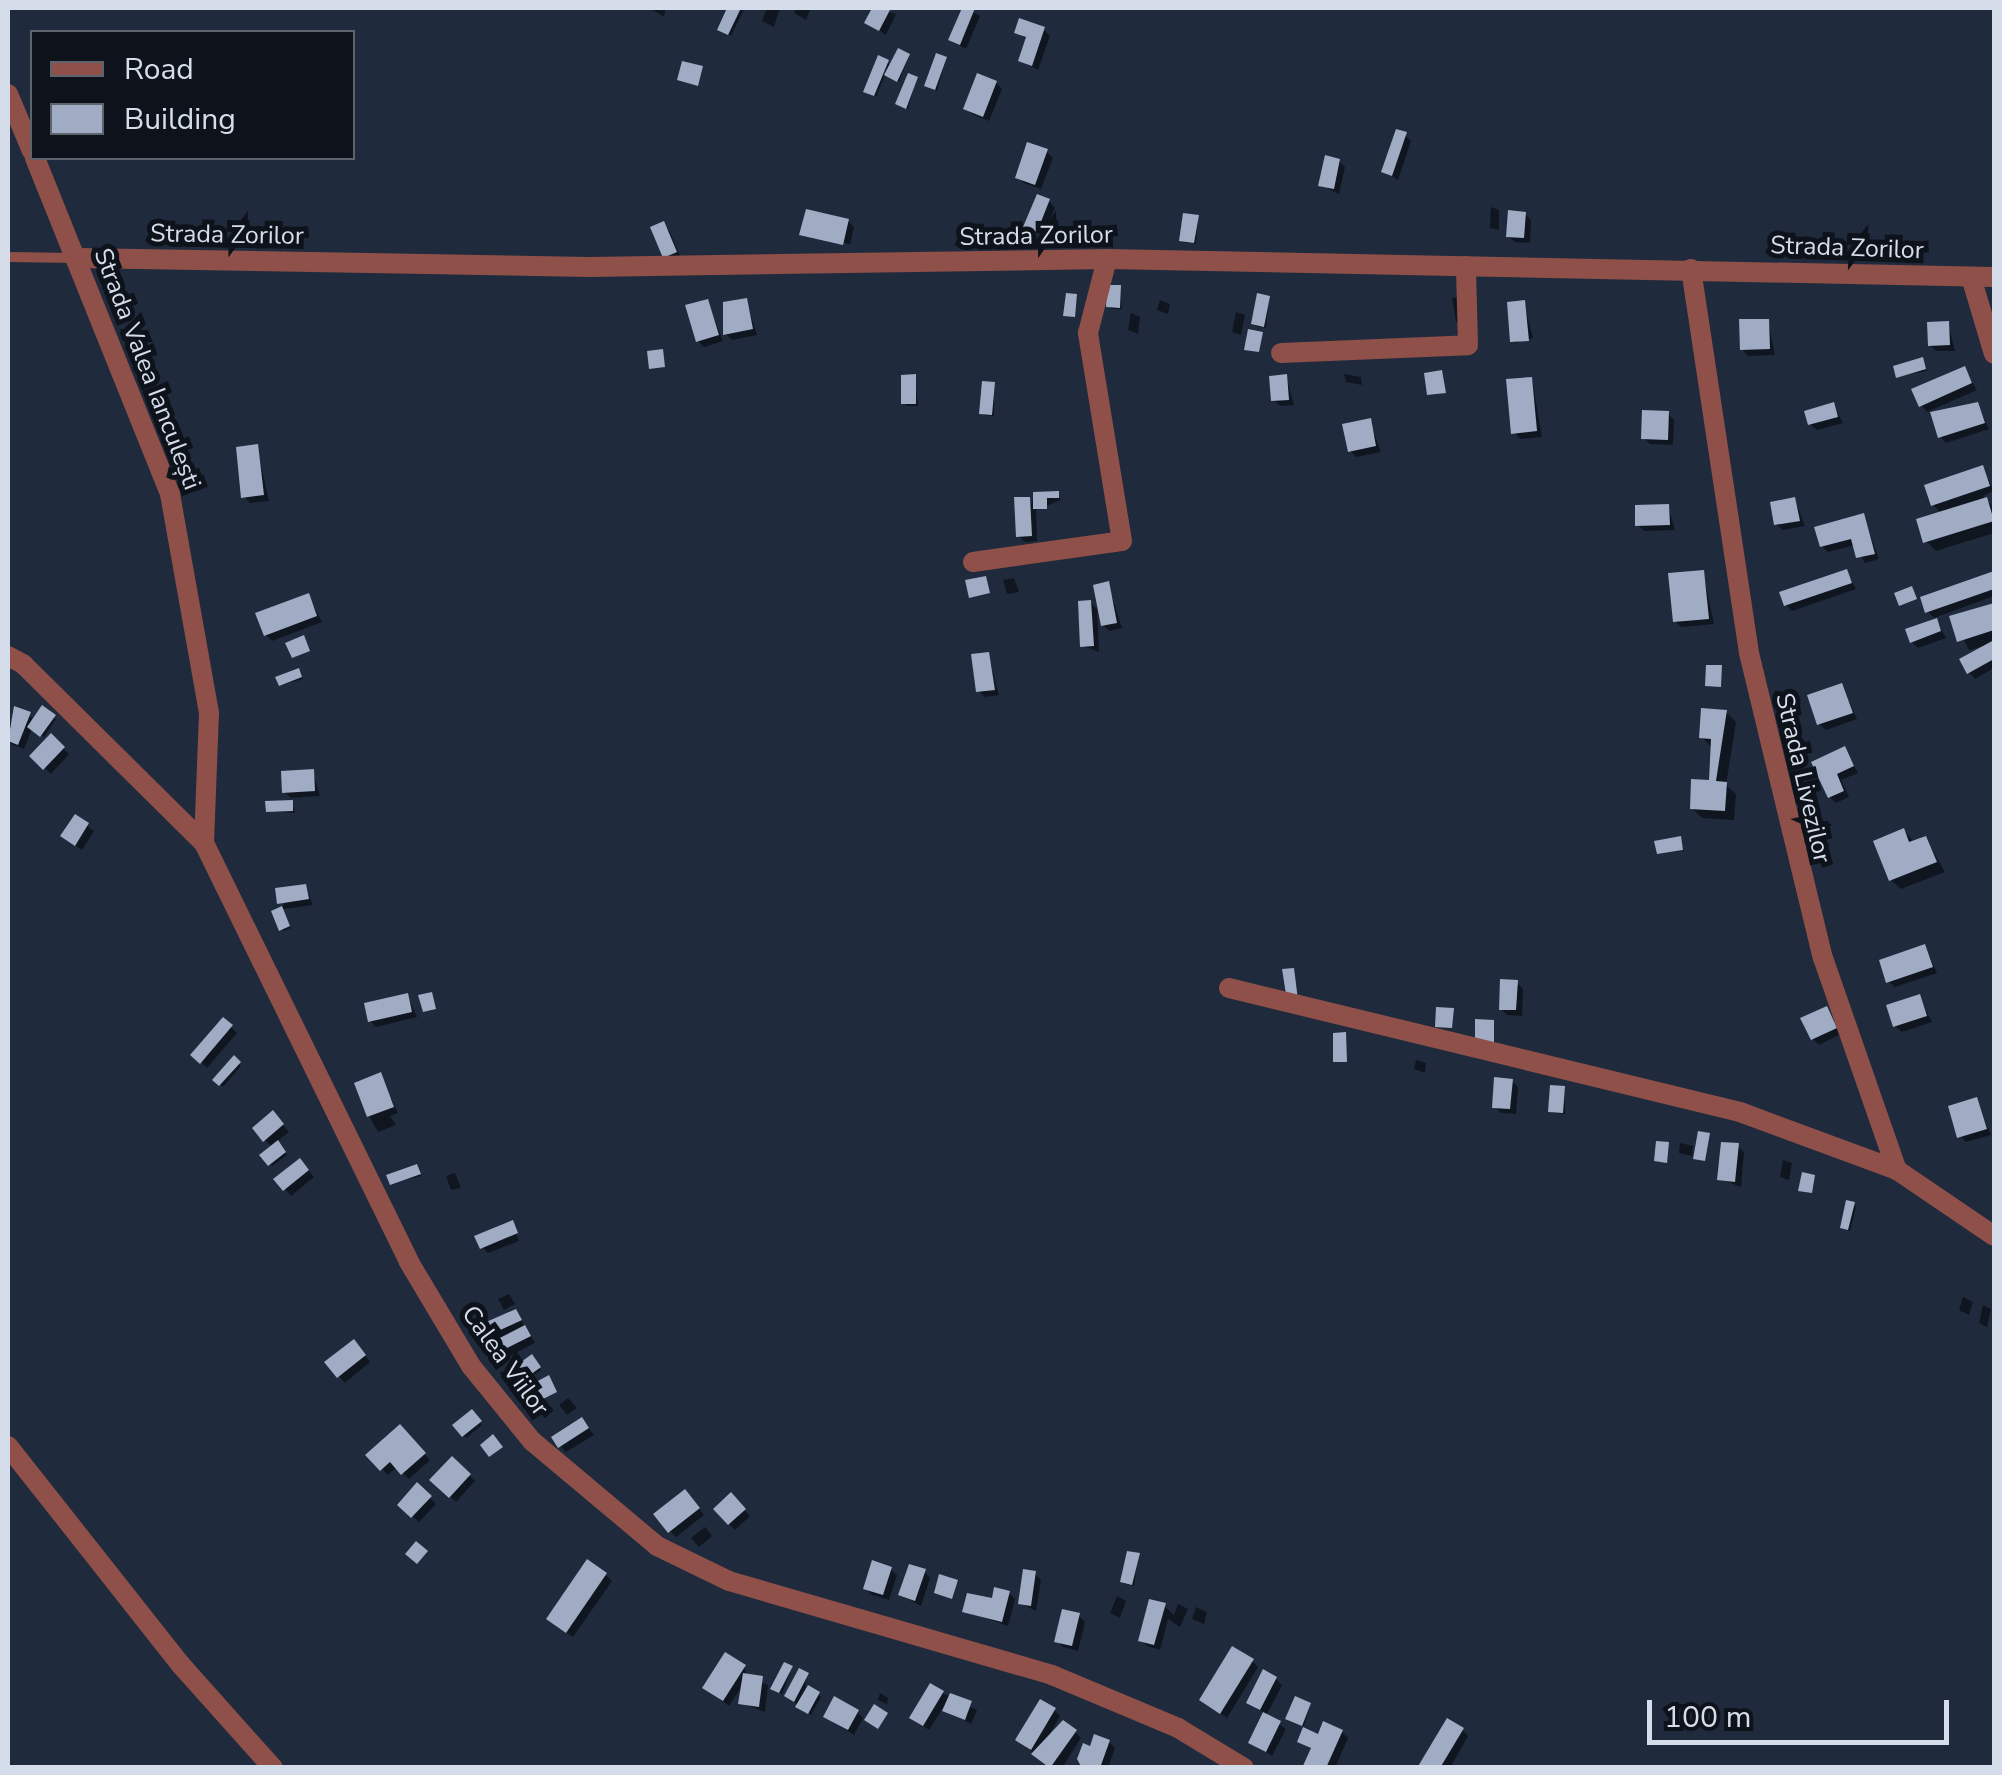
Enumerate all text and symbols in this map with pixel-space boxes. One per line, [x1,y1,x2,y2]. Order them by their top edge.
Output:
legend [30,30,355,160]
text: Road [124,49,194,90]
text: Building [124,99,236,140]
street label: Strada Zorilor [150,219,304,251]
street label: Strada Zorilor [959,220,1113,252]
street label: Strada Zorilor [1770,230,1924,266]
street label: Strada Valea Ianculești [87,244,207,494]
street label: Strada Livezilor [1769,690,1837,866]
street label: Calea Viilor [455,1300,555,1422]
scale bar [1652,1680,1954,1742]
text: 100 m [1664,1697,1751,1738]

